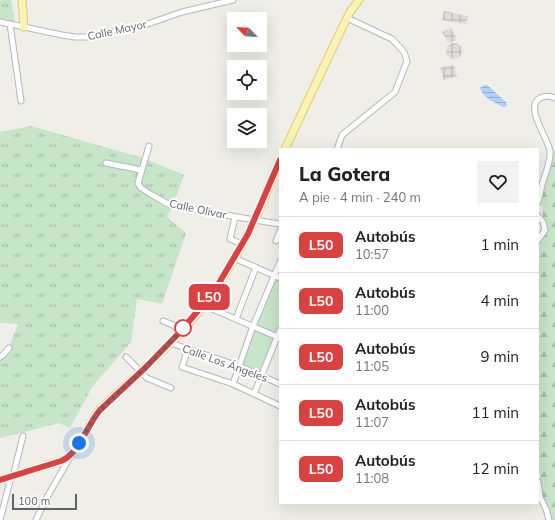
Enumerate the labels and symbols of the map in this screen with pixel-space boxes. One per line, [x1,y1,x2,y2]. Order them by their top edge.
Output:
north arrow [227,12,267,52]
street label: Calle Mayor [86,17,148,43]
street label: Calle Olivar [168,196,228,222]
line badge: L50 [186,284,232,310]
unlabelled marker [174,319,192,337]
street label: Calle Los Ángeles [180,341,270,385]
your location [69,433,89,453]
scale bar [12,492,77,511]

